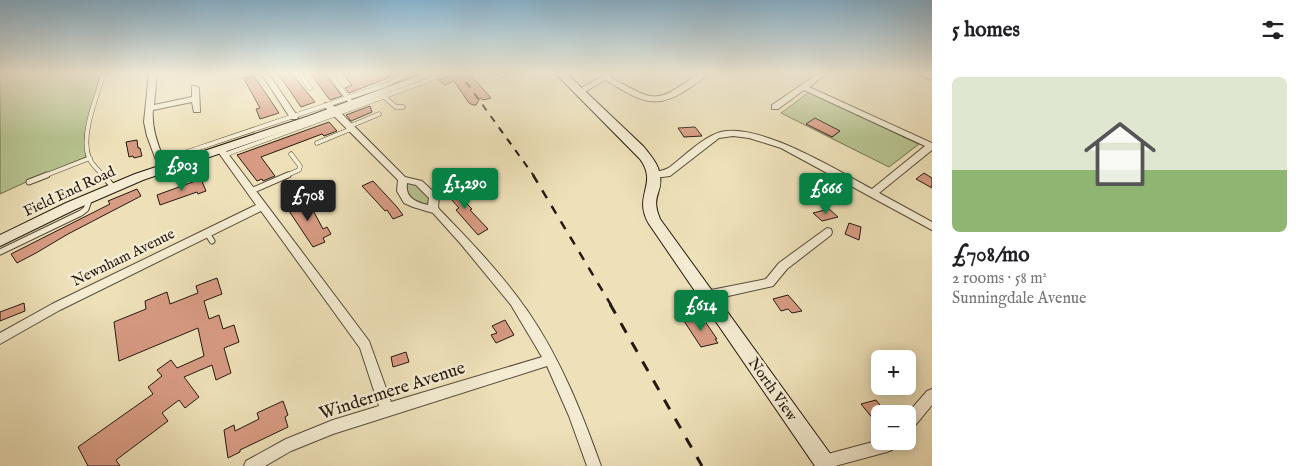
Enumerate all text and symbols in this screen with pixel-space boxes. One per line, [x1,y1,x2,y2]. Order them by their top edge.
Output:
icon: filters [1259,16,1287,44]
text: 5 homes [952,17,1020,44]
icon: home [1075,109,1165,199]
pin: £903 [152,150,212,192]
text: £903 [166,156,198,176]
street label: Field End Road [20,161,119,221]
pin: £1,290 [424,168,506,210]
pin: £666 [796,172,856,215]
text: £1,290 [443,174,487,194]
text: £666 [810,179,842,199]
pin: £708 [278,180,338,222]
text: £708 [292,186,324,206]
street label: Newnham Avenue [69,224,178,291]
text: £708/mo [952,242,1030,269]
text: 2 rooms · 58 m² [952,269,1047,289]
text: Sunningdale Avenue [952,289,1086,309]
pin: £614 [671,290,731,332]
text: £614 [685,296,717,316]
map controls [871,350,916,450]
button: + [871,350,916,395]
street label: North View [744,354,802,426]
street label: Windermere Avenue [317,357,468,426]
button: − [871,405,916,450]

